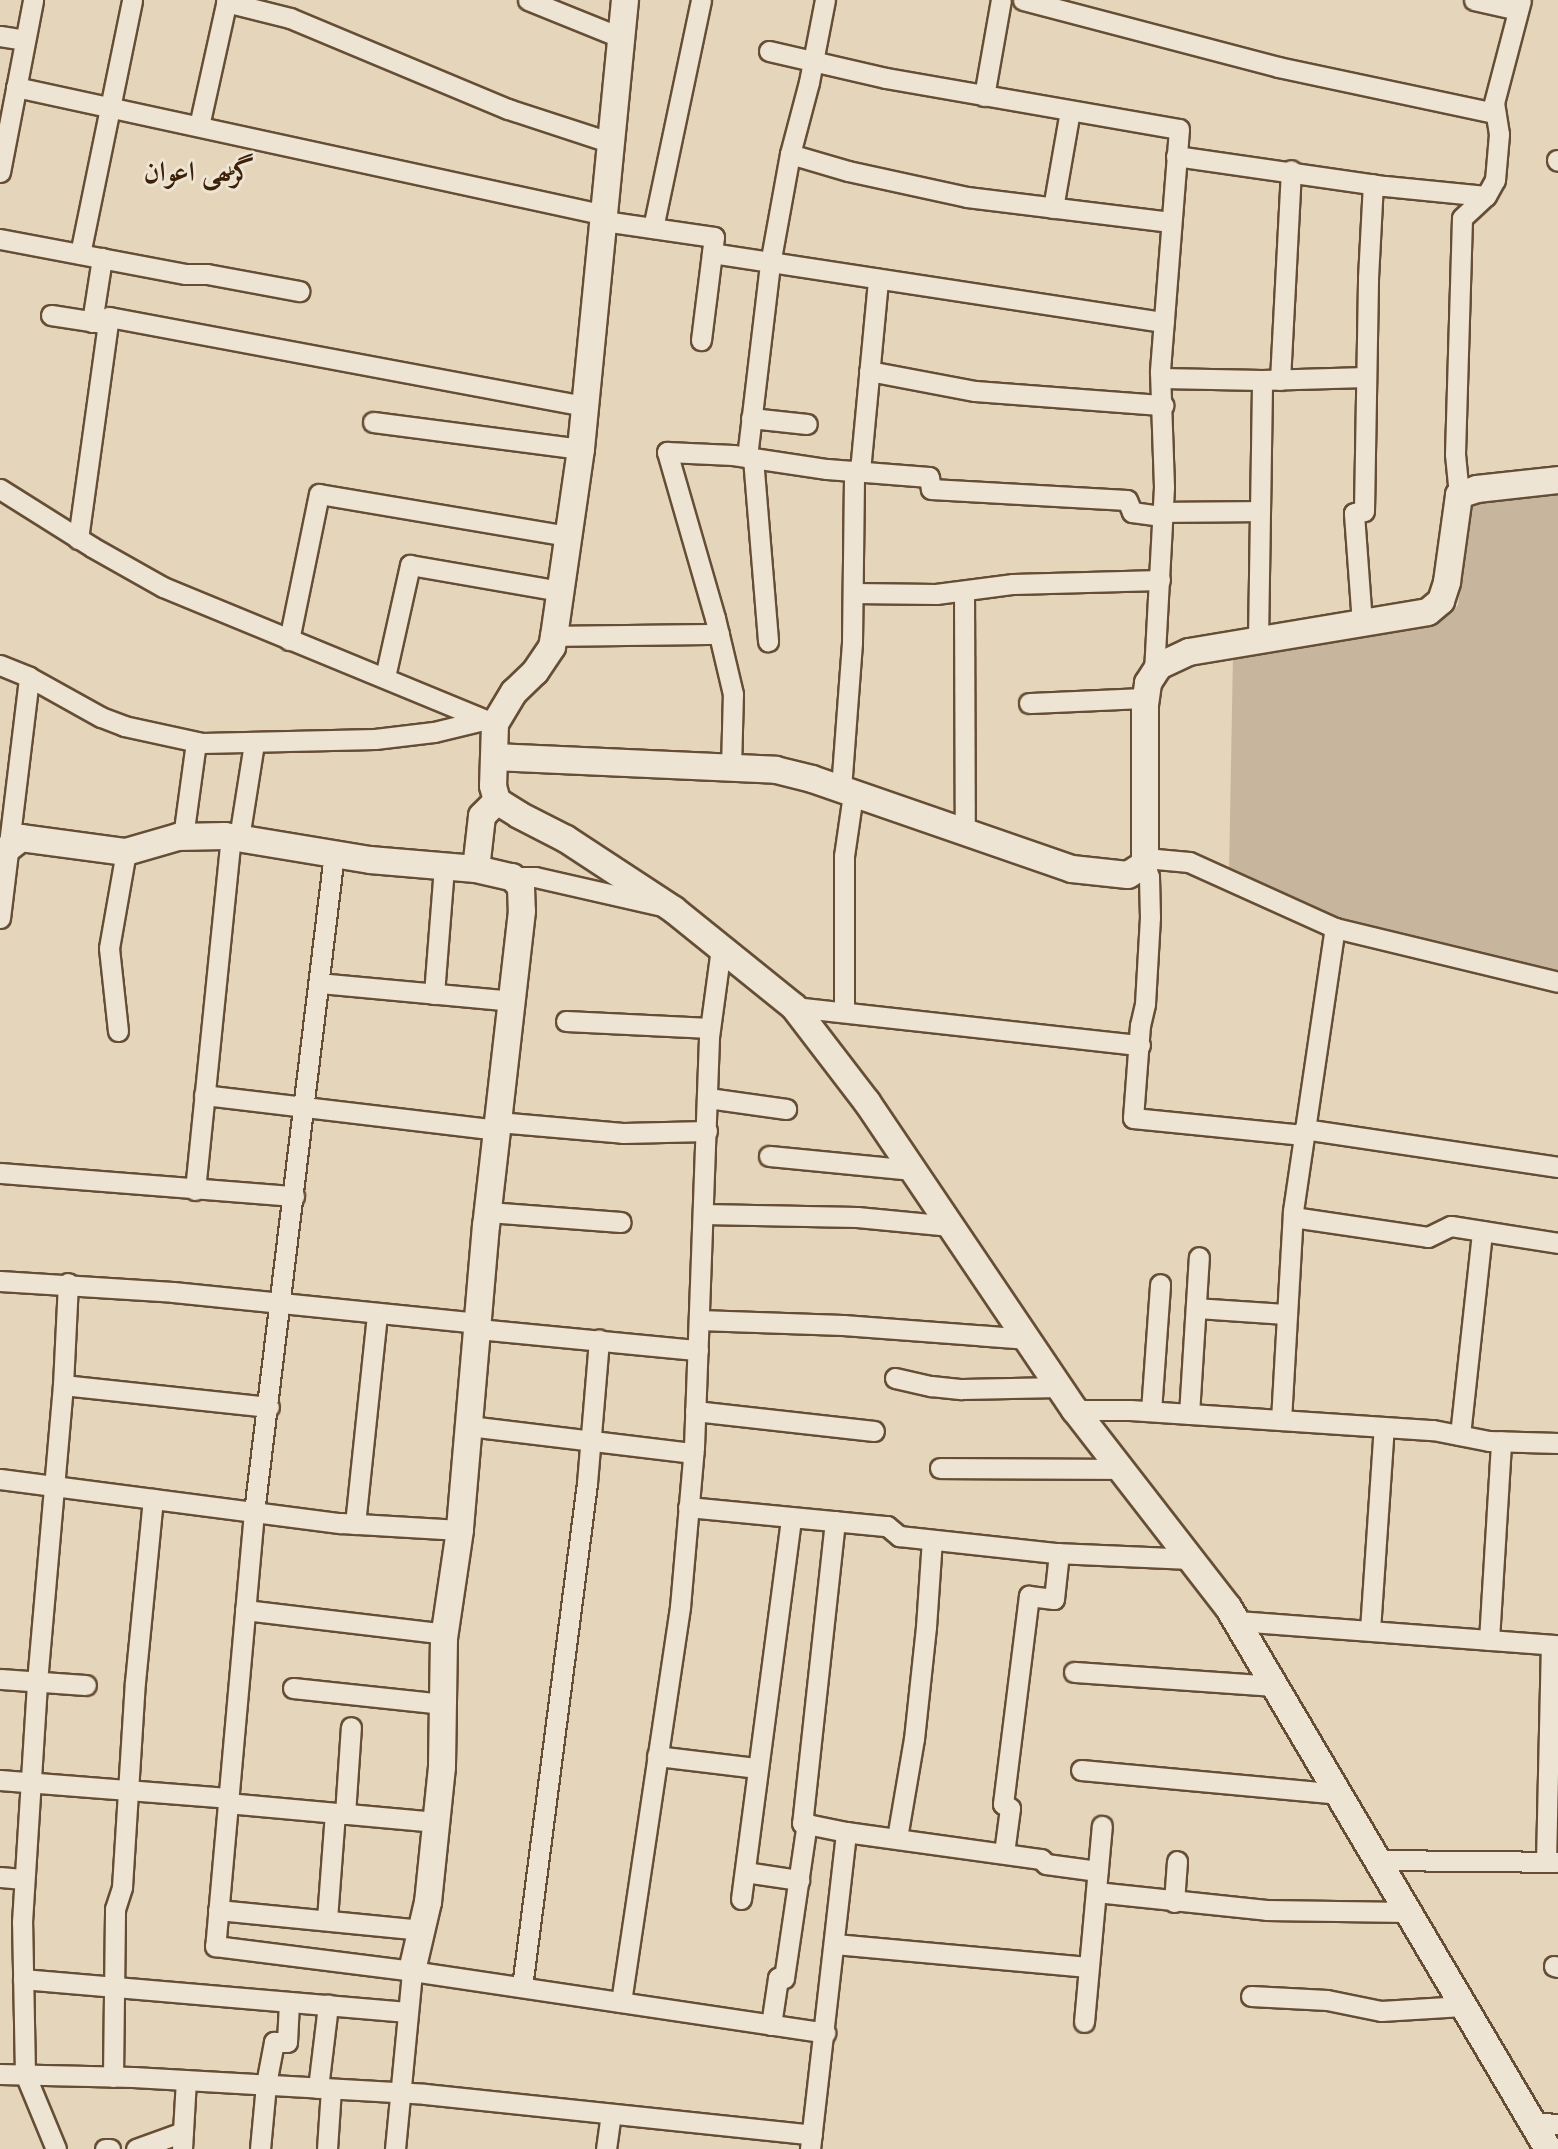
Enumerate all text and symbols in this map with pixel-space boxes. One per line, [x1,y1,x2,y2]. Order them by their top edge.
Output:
district label: گڑھی اعوان [144,154,254,188]

